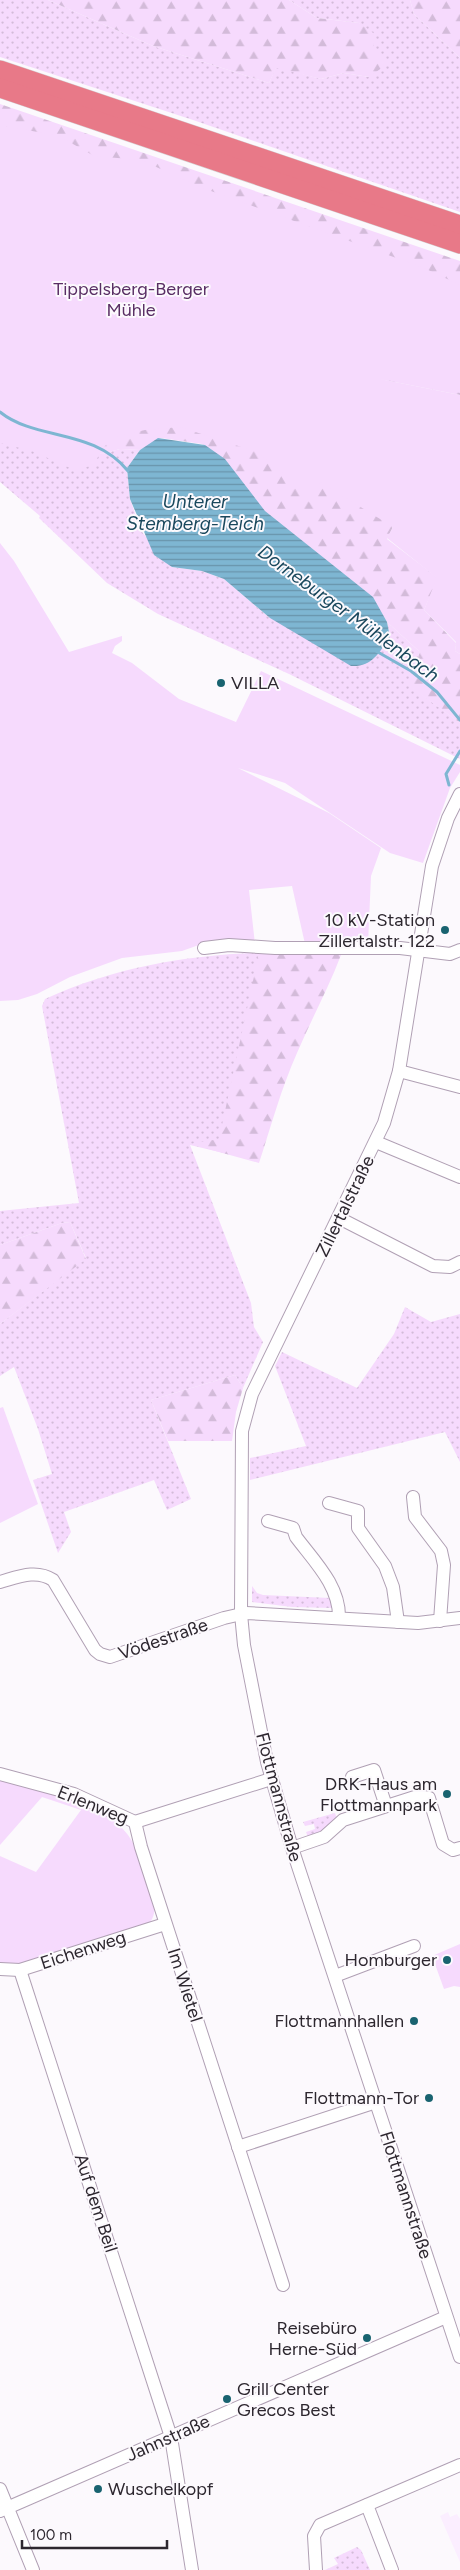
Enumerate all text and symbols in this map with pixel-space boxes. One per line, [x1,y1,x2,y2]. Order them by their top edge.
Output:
park label: Tippelsberg-Berger Mühle [53,278,209,321]
water label: Unterer Stemberg-Teich [126,490,264,535]
water label: Dorneburger Mühlenbach [254,540,444,687]
place label: VILLA [231,672,279,694]
marker: VILLA [215,677,227,689]
place label: 10 kV-Station Zillertalstr. 122 [319,909,435,952]
marker: 10 kV-Station Zillertalstr. 122 [439,924,451,936]
street label: Zillertalstraße [311,1152,379,1260]
street label: Vödestraße [115,1613,211,1665]
street label: Flottmannstraße [251,1730,307,1864]
place label: DRK-Haus am Flottmannpark [320,1773,437,1816]
street label: Erlenweg [54,1781,132,1829]
marker: DRK-Haus am Flottmannpark [441,1788,453,1800]
street label: Eichenweg [37,1926,129,1974]
street label: Im Wietel [163,1945,207,2025]
place label: Homburger [345,1949,437,1971]
marker: Homburger [441,1954,453,1966]
place label: Flottmannhallen [275,2010,404,2032]
marker: Flottmannhallen [408,2015,420,2027]
place label: Flottmann-Tor [304,2087,419,2109]
marker: Flottmann-Tor [423,2092,435,2104]
street label: Flottmannstraße [375,2128,437,2262]
street label: Auf dem Beil [70,2151,122,2255]
place label: Reisebüro Herne-Süd [269,2317,357,2360]
marker: Reisebüro Herne-Süd [361,2332,373,2344]
place label: Grill Center Grecos Best [237,2378,336,2421]
marker: Grill Center Grecos Best [221,2393,233,2405]
street label: Jahnstraße [123,2410,213,2466]
place label: Wuschelkopf [108,2478,214,2500]
marker: Wuschelkopf [92,2483,104,2495]
scale bar [22,2518,168,2550]
text: 100 m [30,2526,72,2544]

